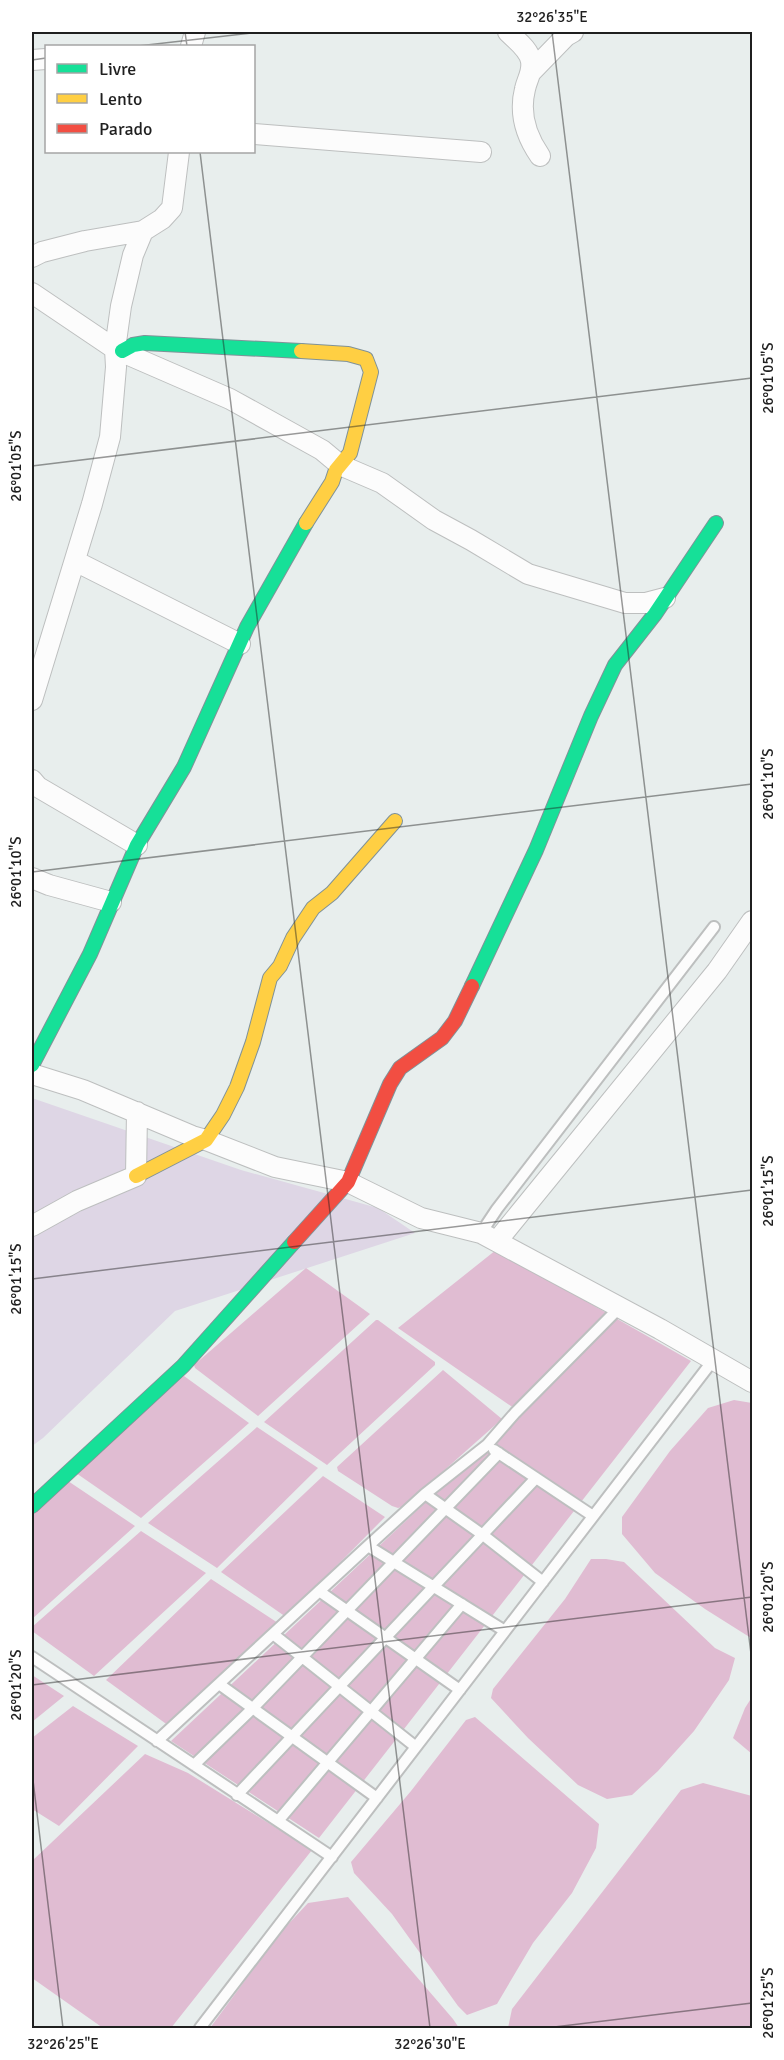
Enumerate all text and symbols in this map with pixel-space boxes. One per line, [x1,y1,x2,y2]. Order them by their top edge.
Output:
text: 32°26'35"E [516,8,588,26]
legend [45,45,255,153]
text: Livre [99,58,136,80]
text: Lento [99,88,142,110]
text: Parado [99,118,152,140]
text: 26°01'05"S [759,342,777,414]
text: 26°01'05"S [7,430,25,502]
text: 26°01'10"S [759,748,777,820]
text: 26°01'10"S [7,836,25,908]
text: 26°01'15"S [759,1155,777,1227]
text: 26°01'15"S [7,1243,25,1315]
text: 26°01'20"S [759,1561,777,1633]
text: 26°01'20"S [7,1649,25,1721]
text: 26°01'25"S [759,1967,777,2039]
text: 32°26'25"E [27,2035,99,2053]
text: 32°26'30"E [394,2035,466,2053]

